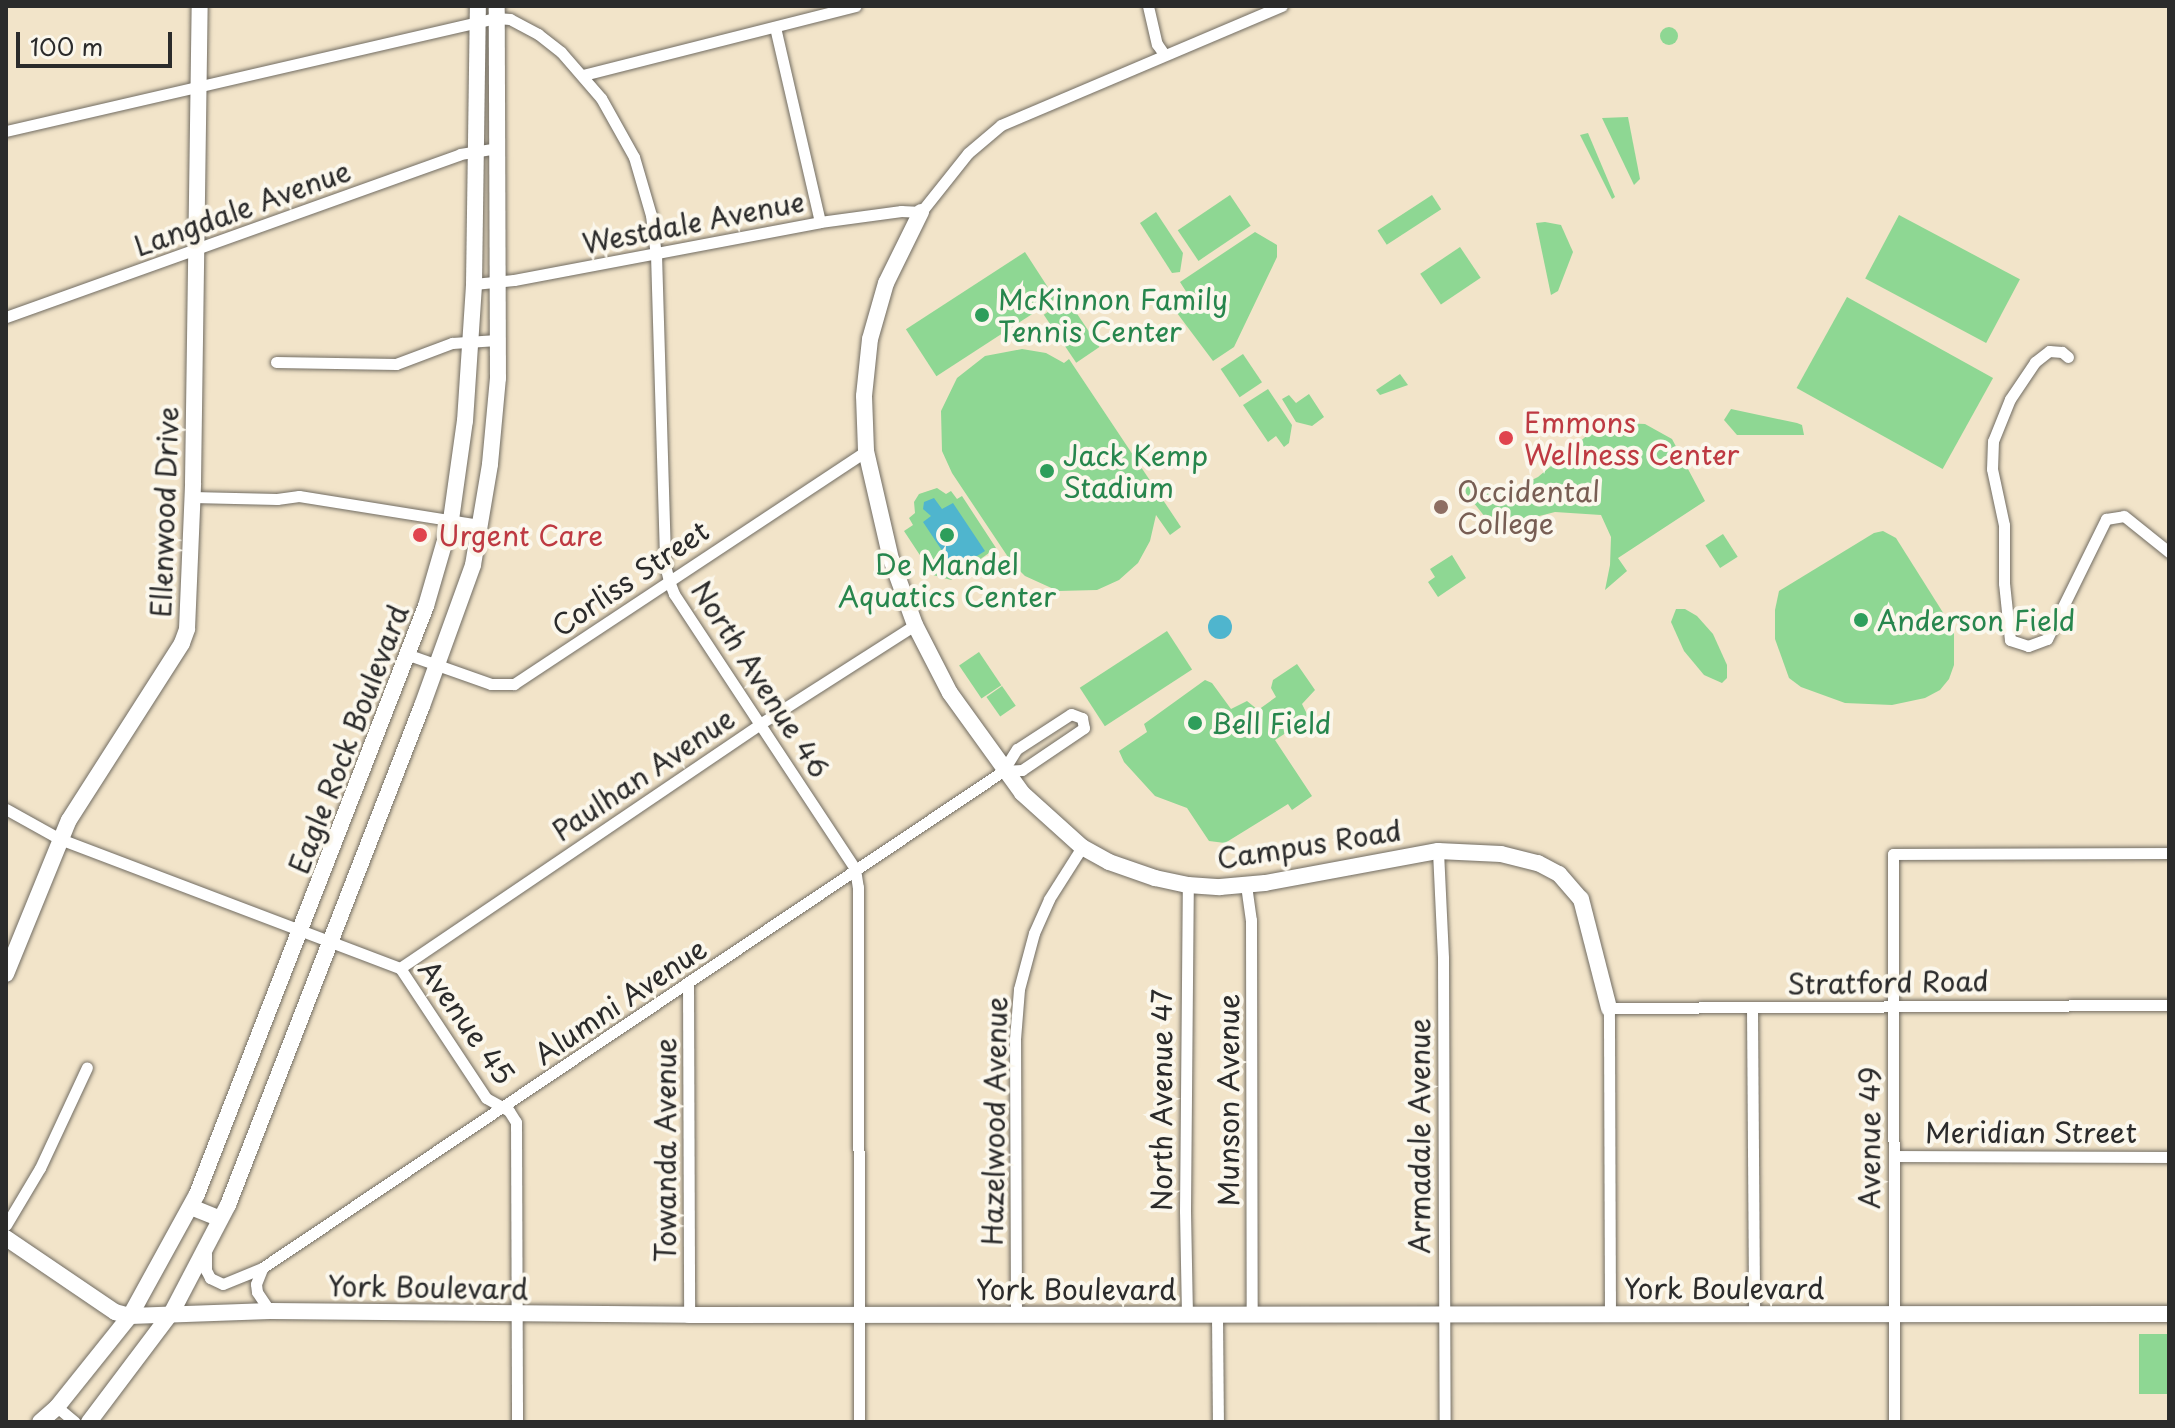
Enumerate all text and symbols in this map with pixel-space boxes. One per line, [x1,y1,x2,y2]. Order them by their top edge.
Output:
scale bar [20,16,176,66]
text: 100 m [30,28,103,64]
street label: Langdale Avenue [129,153,355,263]
street label: Westdale Avenue [578,184,808,260]
place label: McKinnon Family Tennis Center [998,282,1228,348]
marker: McKinnon Family Tennis Center [973,306,991,324]
street label: Ellenwood Drive [144,405,184,619]
place label: Emmons Wellness Center [1524,405,1740,471]
marker: Emmons Wellness Center [1495,427,1517,449]
place label: Jack Kemp Stadium [1063,438,1211,504]
marker: Jack Kemp Stadium [1038,462,1056,480]
place label: Occidental College [1457,474,1600,540]
marker: Occidental College [1432,498,1450,516]
street label: Corliss Street [545,513,715,643]
place label: Urgent Care [438,518,604,552]
marker: Urgent Care [409,524,431,546]
marker: De Mandel Aquatics Center [938,526,956,544]
place label: De Mandel Aquatics Center [837,547,1057,613]
street label: North Avenue 46 [684,573,838,785]
street label: Eagle Rock Boulevard [280,598,416,880]
place label: Anderson Field [1877,603,2076,637]
marker: Anderson Field [1852,611,1870,629]
street label: Paulhan Avenue [546,701,740,847]
place label: Bell Field [1211,706,1333,740]
marker: Bell Field [1186,714,1204,732]
street label: Campus Road [1214,813,1404,875]
street label: Alumni Avenue [527,931,713,1071]
street label: Avenue 45 [413,955,521,1089]
street label: Stratford Road [1787,963,1989,1001]
street label: North Avenue 47 [1144,987,1178,1213]
street label: Munson Avenue [1211,995,1245,1205]
street label: Hazelwood Avenue [975,996,1013,1246]
street label: Armadale Avenue [1402,1018,1436,1254]
street label: Towanda Avenue [648,1038,682,1262]
street label: Avenue 49 [1852,1068,1886,1208]
street label: Meridian Street [1925,1115,2137,1149]
street label: York Boulevard [327,1268,529,1306]
street label: York Boulevard [1624,1271,1824,1305]
street label: York Boulevard [976,1272,1176,1306]

